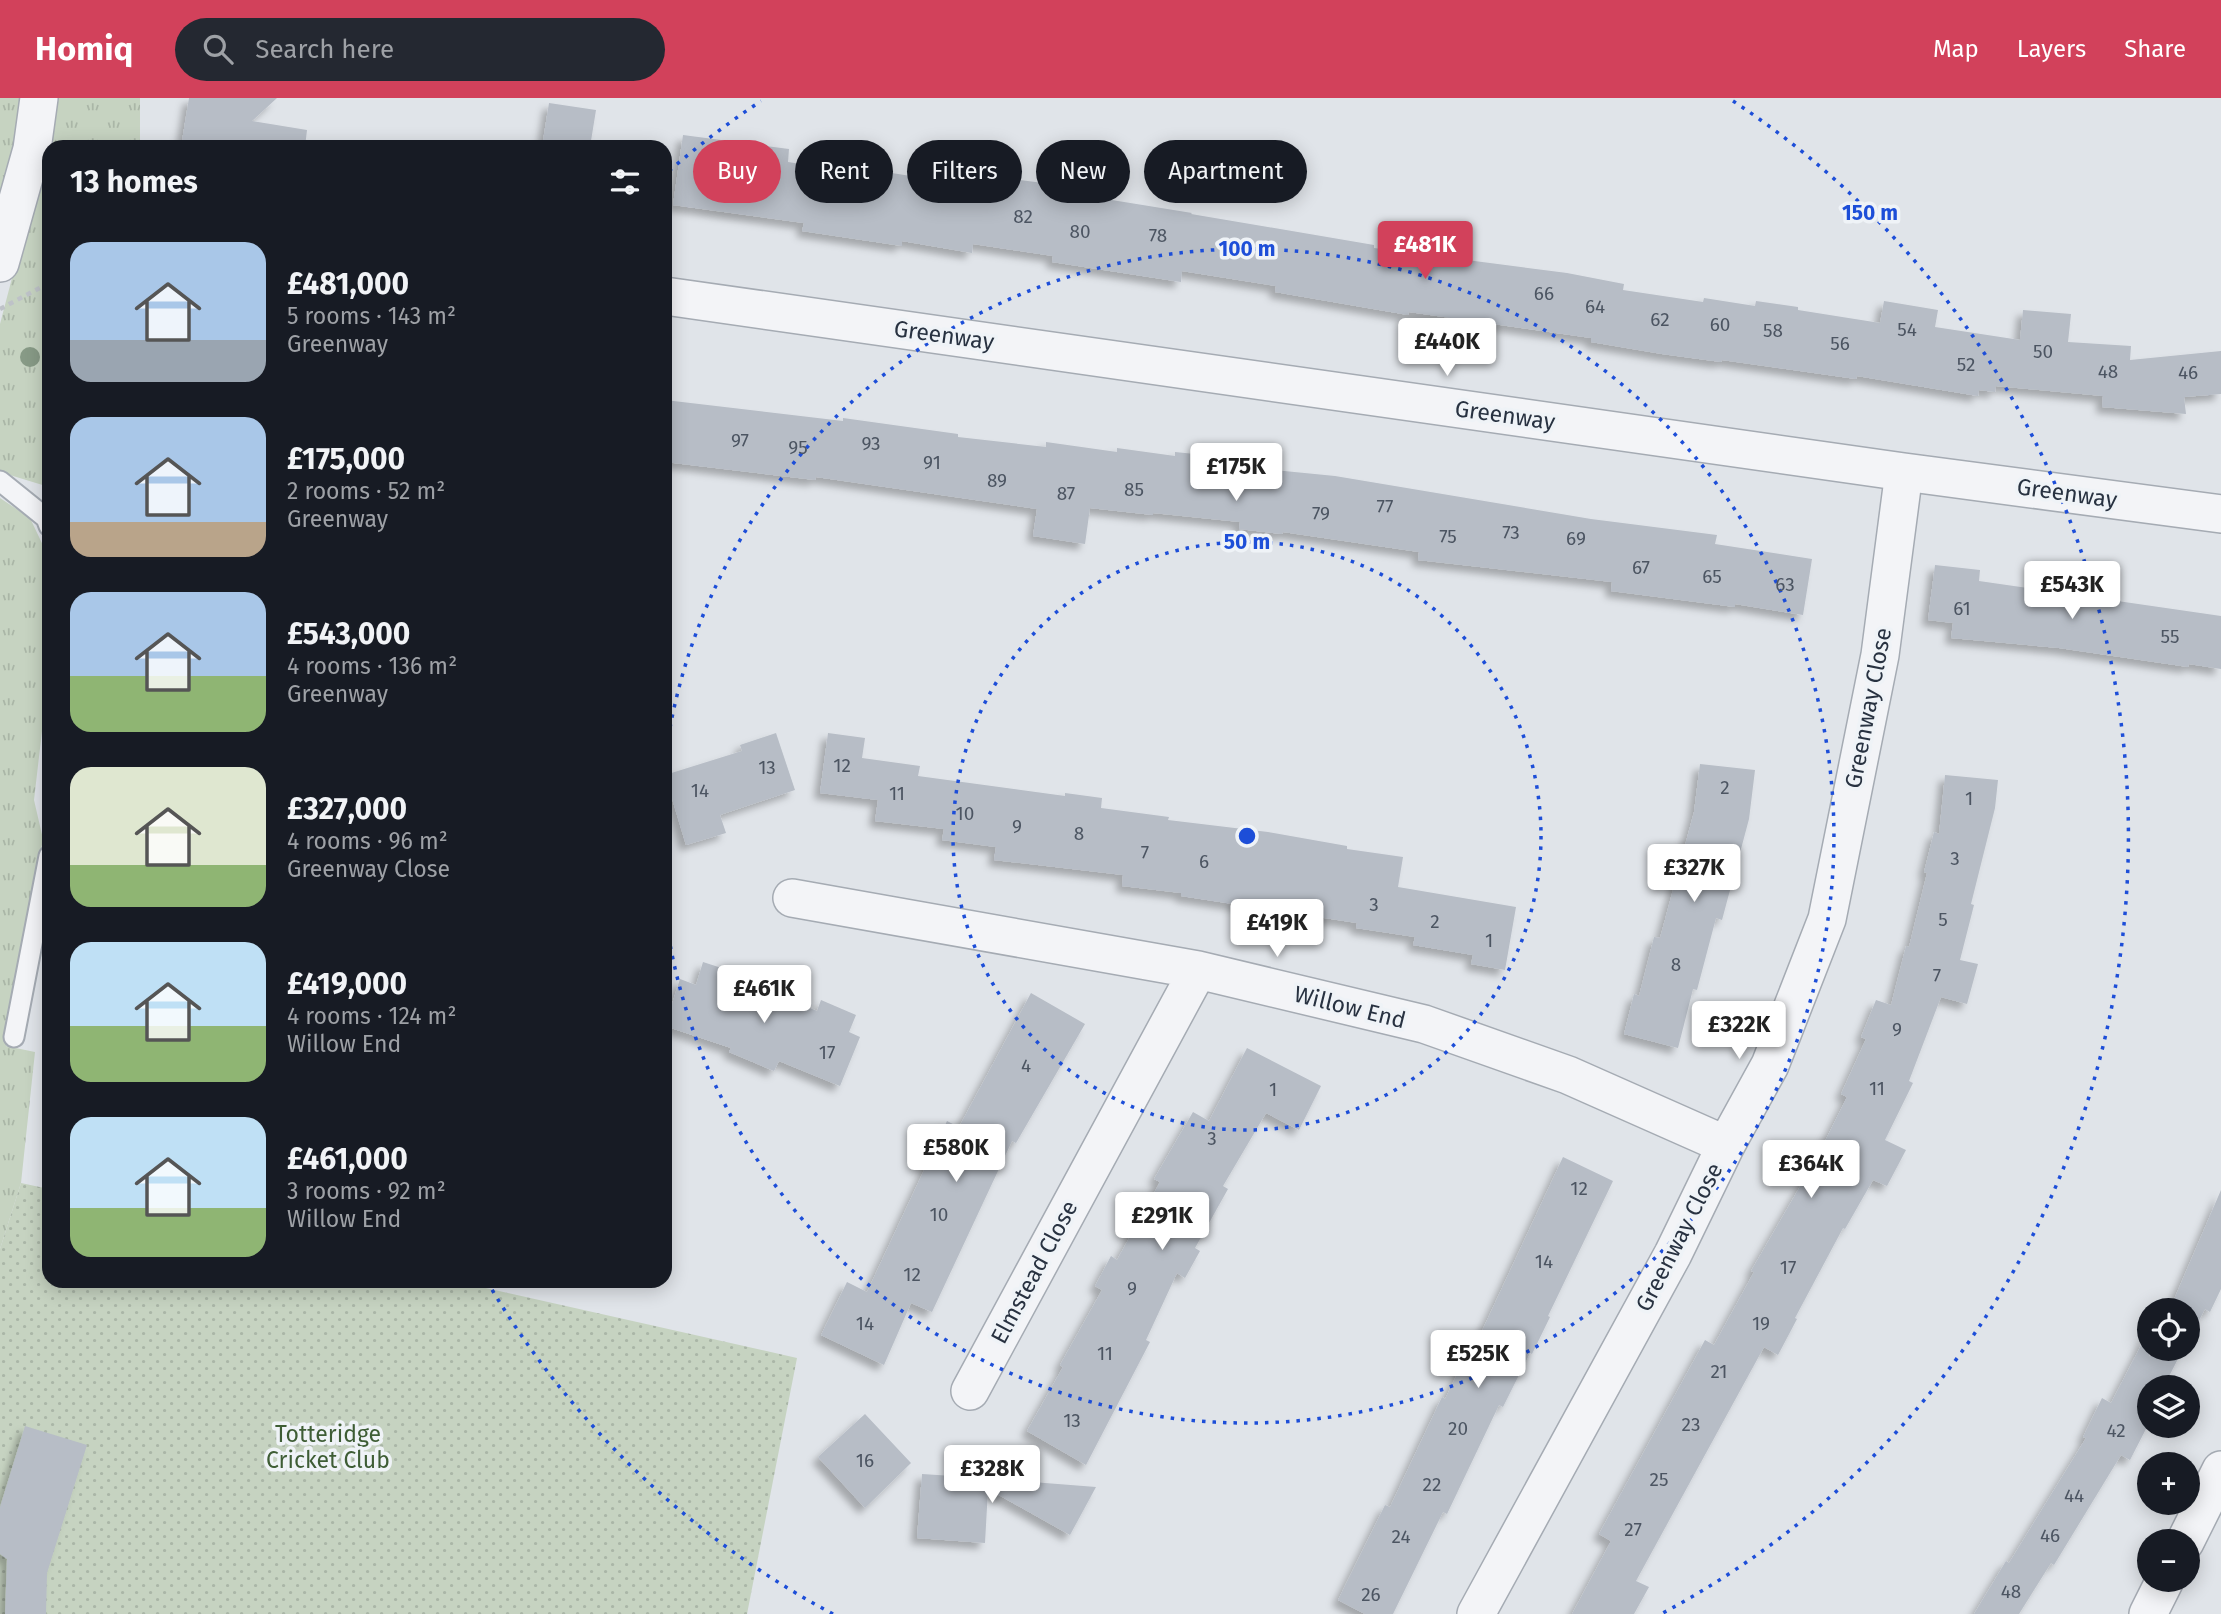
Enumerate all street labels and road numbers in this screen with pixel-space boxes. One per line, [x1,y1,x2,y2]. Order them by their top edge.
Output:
street label: Greenway [892,314,997,356]
street label: Greenway [1453,394,1558,436]
street label: Greenway [2015,472,2120,514]
street label: Greenway Close [1839,625,1897,791]
street label: Willow End [1291,980,1409,1034]
street label: Greenway Close [1630,1158,1728,1316]
street label: Elmstead Close [985,1196,1083,1348]

